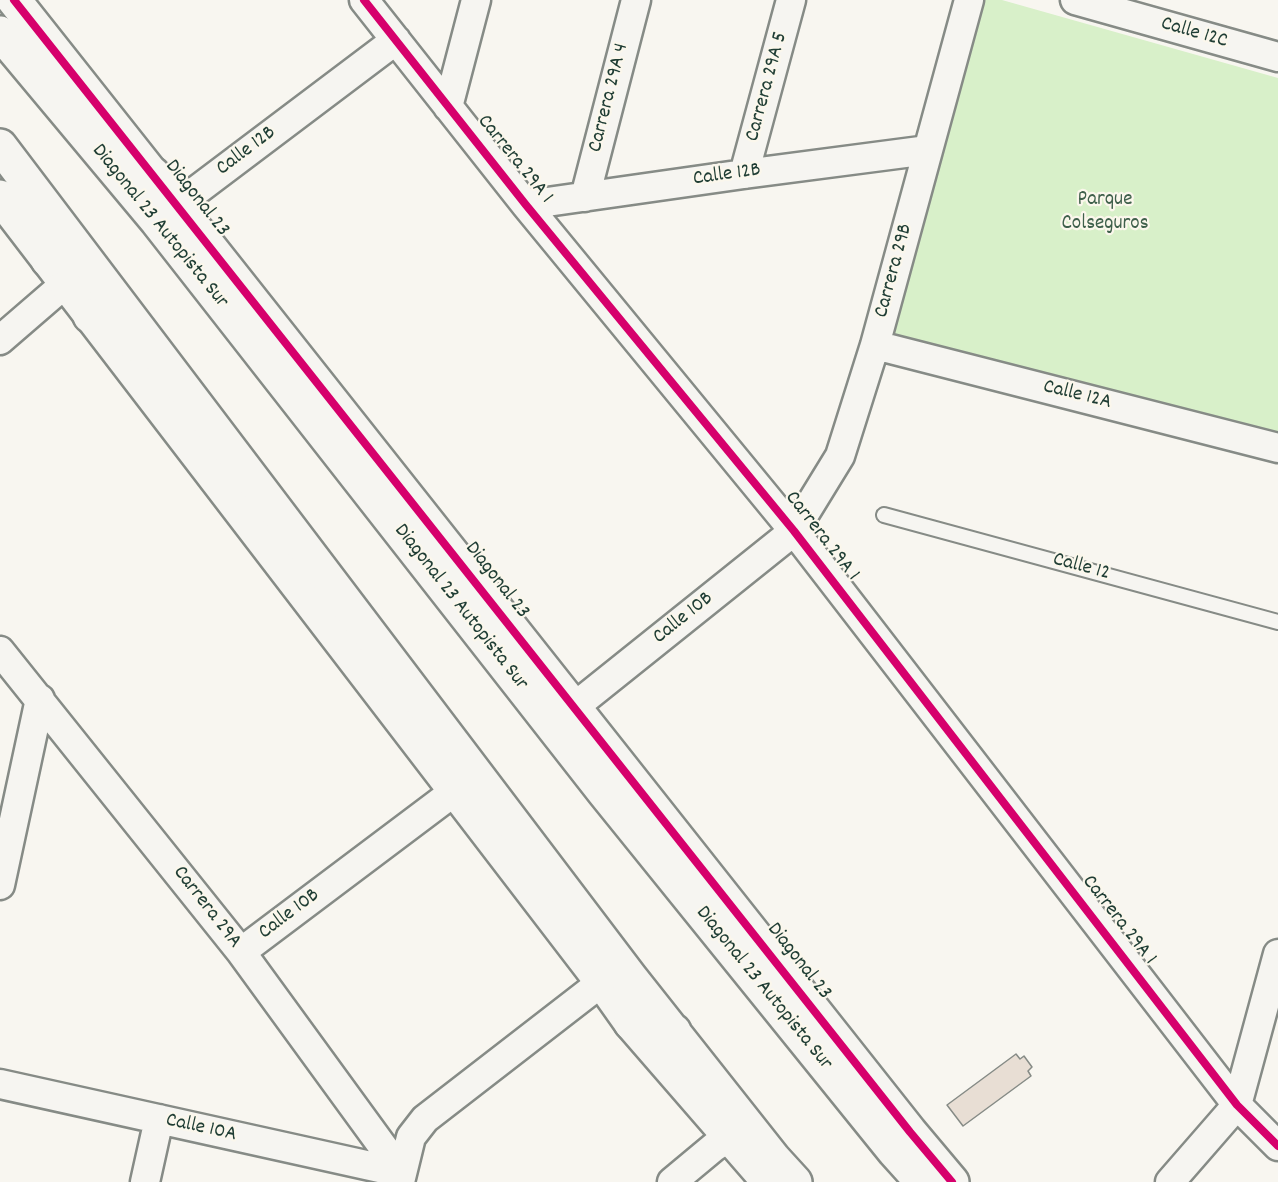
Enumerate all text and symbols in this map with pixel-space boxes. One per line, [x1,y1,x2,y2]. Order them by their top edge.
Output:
street label: Calle 12C [1158,12,1230,56]
street label: Carrera 29A 5 [741,30,795,144]
street label: Carrera 29A 4 [584,41,636,155]
street label: Carrera 29A 1 [470,110,558,210]
street label: Calle 12B [212,121,282,183]
street label: Diagonal 23 Autopista Sur [85,140,233,314]
street label: Diagonal 23 [158,155,234,243]
street label: Calle 12B [692,159,762,193]
park label: Parque Colseguros [1061,188,1149,238]
street label: Carrera 29B [870,221,920,321]
street label: Calle 12A [1040,375,1114,417]
street label: Carrera 29A 1 [778,487,864,587]
street label: Diagonal 23 Autopista Sur [387,520,533,696]
street label: Diagonal 23 [458,537,534,625]
street label: Calle 12 [1050,548,1112,588]
street label: Calle 10B [649,587,719,651]
street label: Carrera 29A [166,862,246,954]
street label: Carrera 29A 1 [1075,871,1161,971]
street label: Calle 10B [254,884,326,946]
street label: Diagonal 23 Autopista Sur [689,902,837,1076]
street label: Diagonal 23 [760,918,836,1006]
street label: Calle 10A [163,1109,239,1149]

